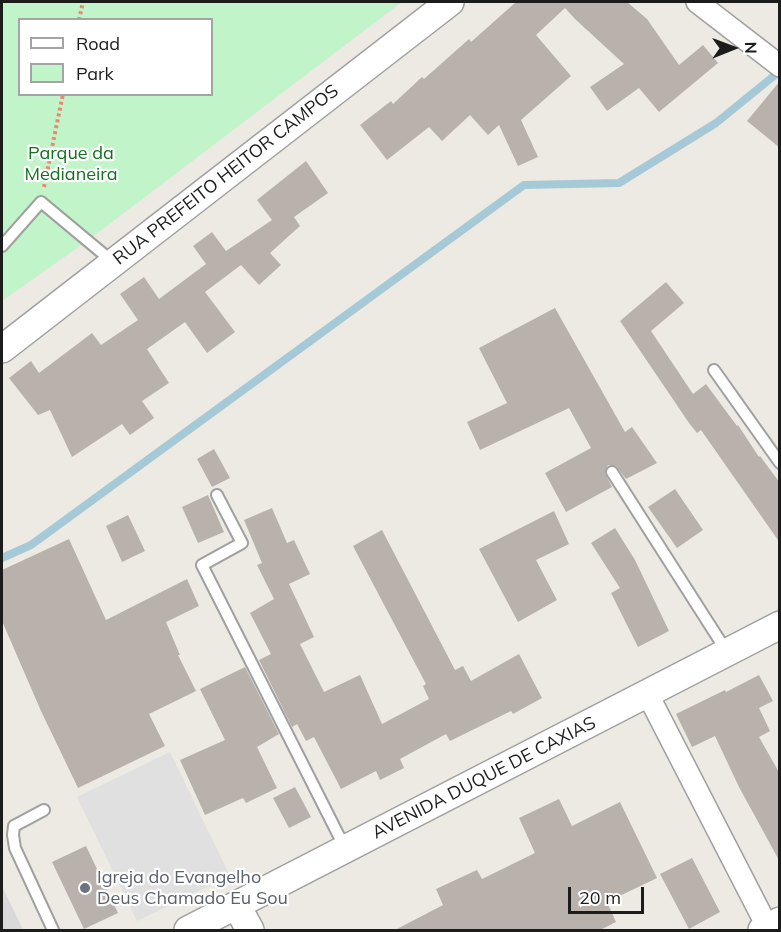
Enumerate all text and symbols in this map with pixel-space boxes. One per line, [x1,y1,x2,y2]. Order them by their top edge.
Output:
legend [18,18,213,96]
north arrow [703,18,763,78]
text: Road [76,32,120,55]
text: N [741,41,761,54]
text: Park [76,62,114,85]
street label: RUA PREFEITO HEITOR CAMPOS [109,80,343,270]
park label: Parque da Medianeira [25,143,117,186]
street label: AVENIDA DUQUE DE CAXIAS [369,712,599,844]
place label: Igreja do Evangelho Deus Chamado Eu Sou [97,867,288,910]
scale bar [571,875,648,913]
marker: Igreja do Evangelho Deus Chamado Eu Sou [78,881,92,895]
text: 20 m [579,886,621,909]

